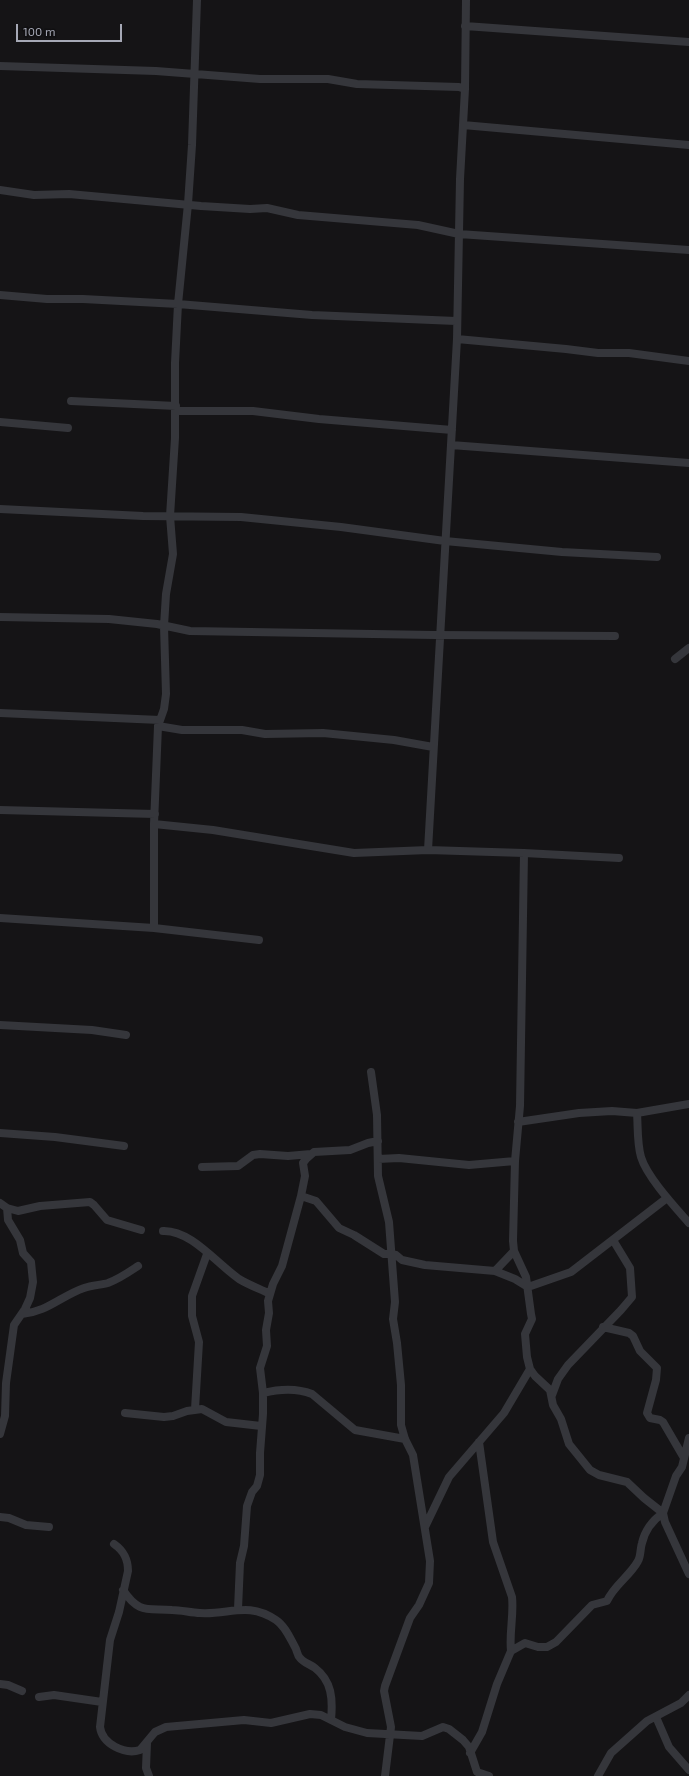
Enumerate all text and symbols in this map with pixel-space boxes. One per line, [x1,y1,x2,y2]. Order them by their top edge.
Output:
scale bar [18,16,124,42]
text: 100 m [23,24,55,38]

